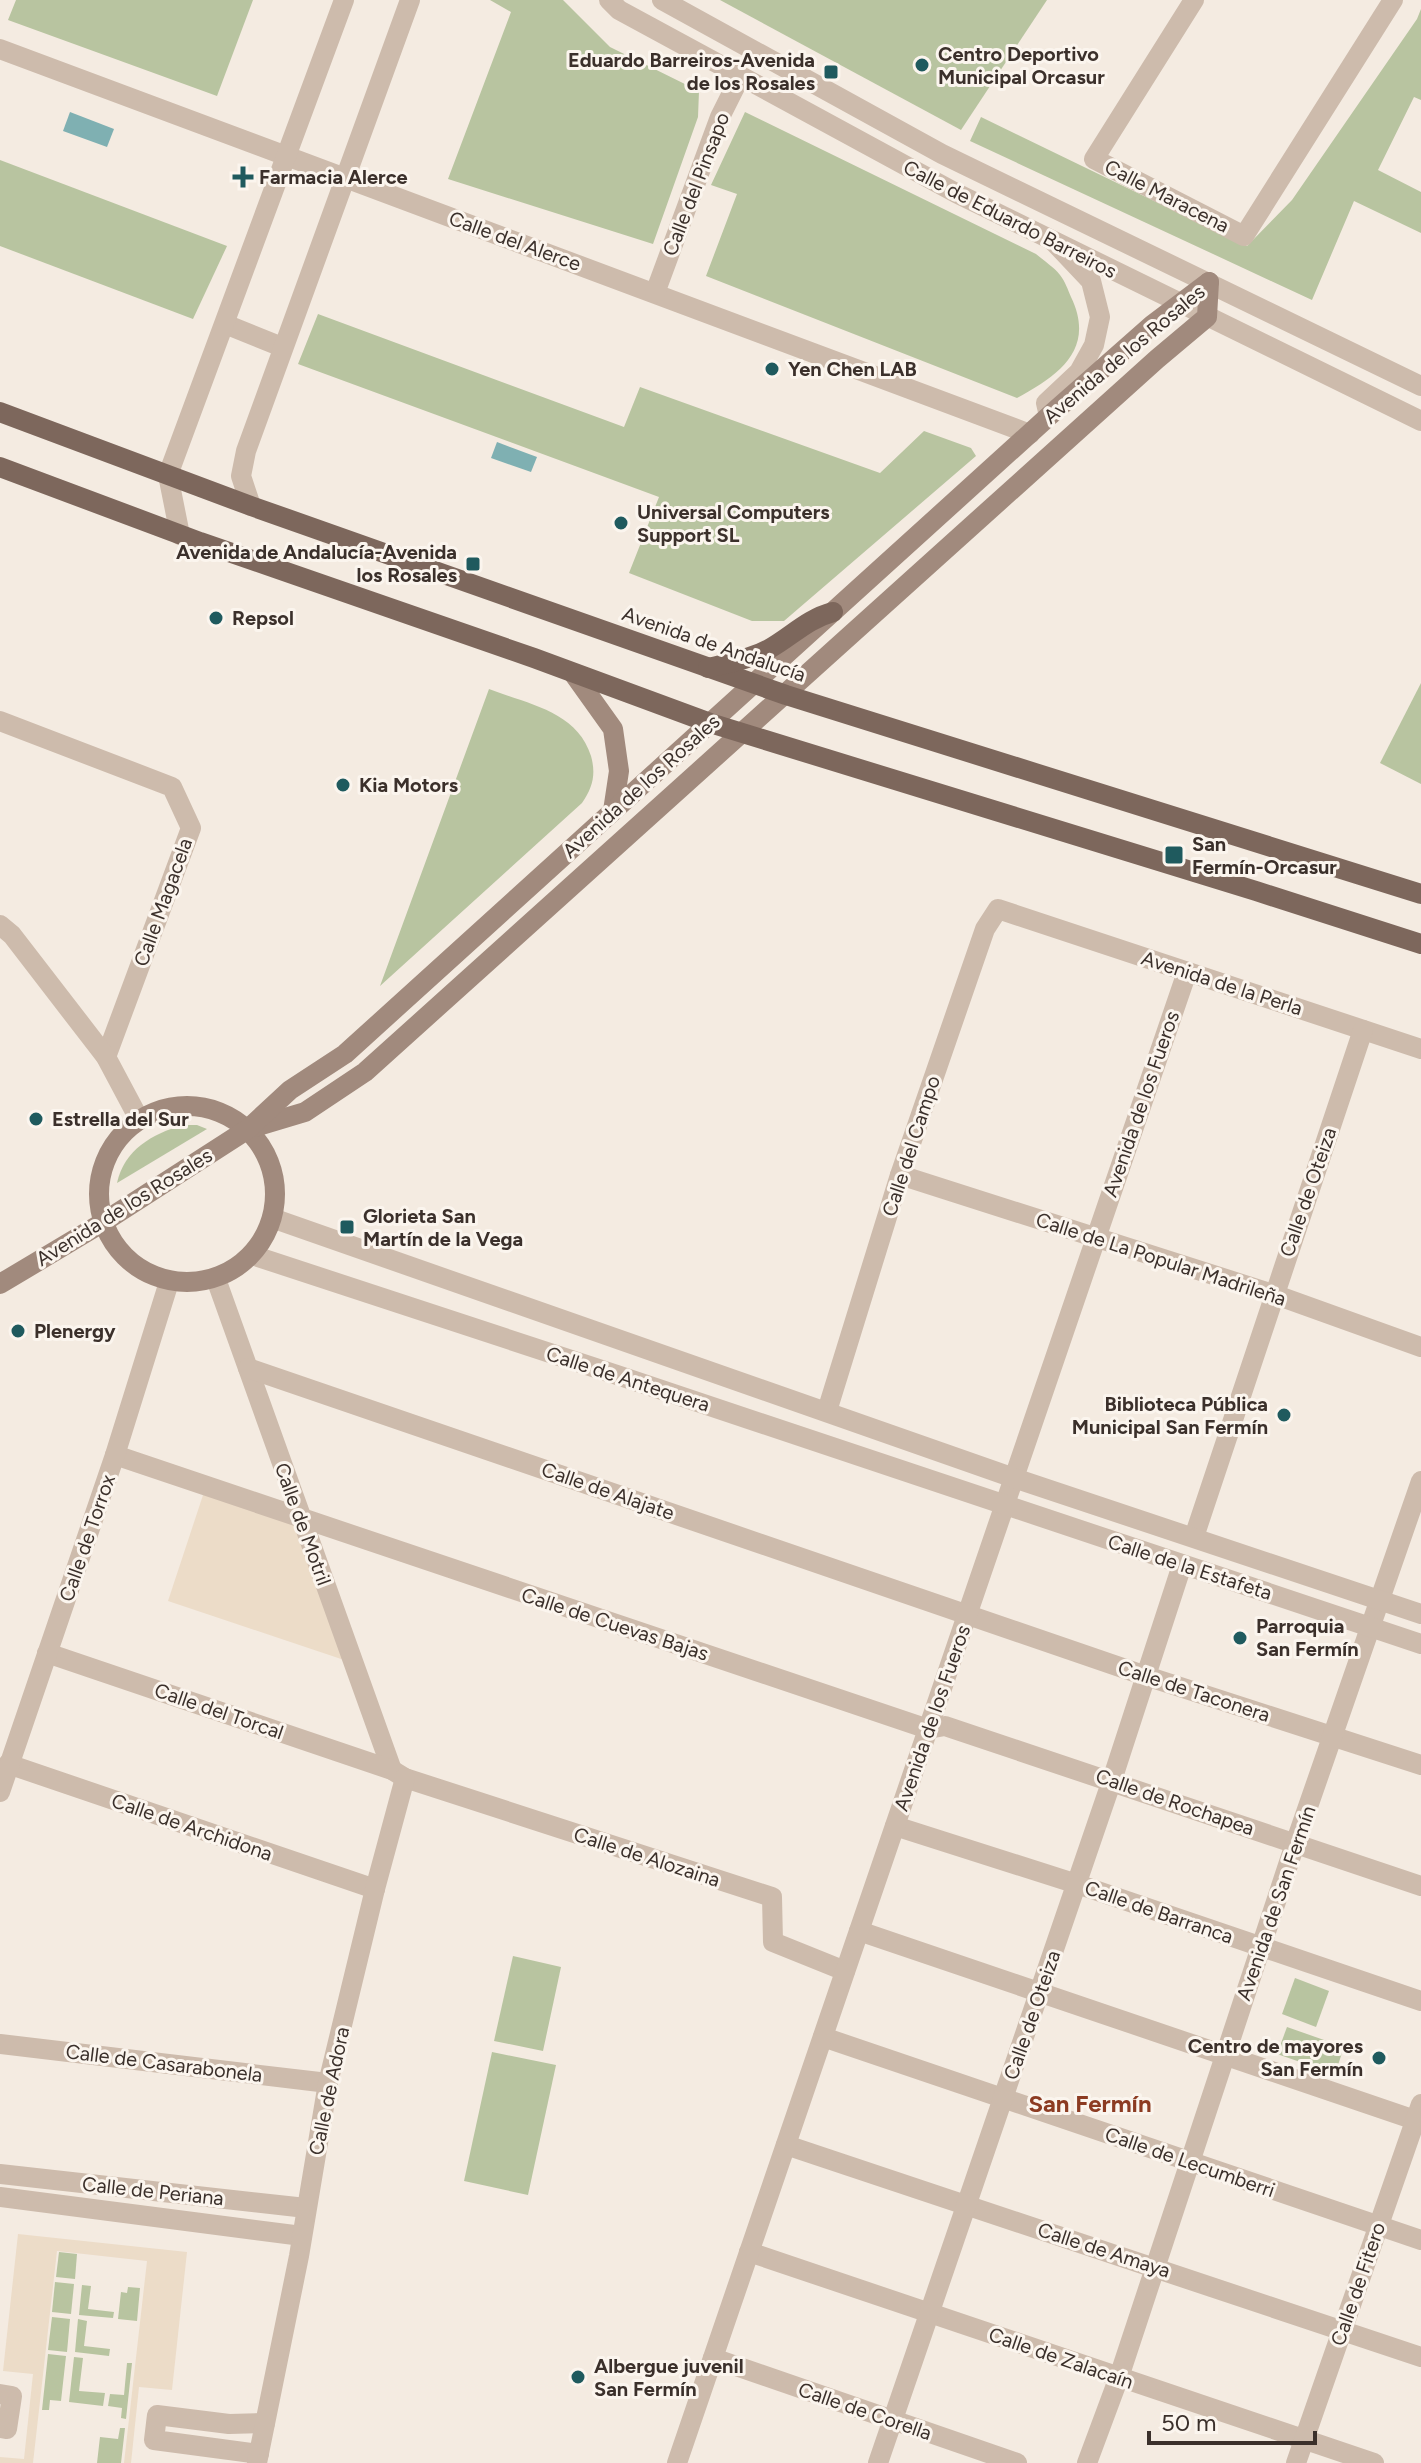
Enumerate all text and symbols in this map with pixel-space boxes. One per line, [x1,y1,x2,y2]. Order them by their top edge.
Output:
place label: Centro Deportivo Municipal Orcasur [938,42,1105,89]
place label: Eduardo Barreiros-Avenida de los Rosales [568,48,815,95]
marker: Centro Deportivo Municipal Orcasur [913,56,931,74]
marker: Eduardo Barreiros-Avenida de los Rosales [822,63,840,81]
street label: Calle del Pinsapo [658,109,734,259]
street label: Calle Maracena [1101,154,1233,238]
street label: Calle de Eduardo Barreiros [899,155,1121,283]
place label: Farmacia Alerce [259,165,408,189]
marker: Farmacia Alerce [234,168,252,186]
street label: Calle del Alerce [446,206,584,276]
street label: Avenida de los Rosales [1038,280,1210,428]
place label: Yen Chen LAB [788,357,917,381]
marker: Yen Chen LAB [763,360,781,378]
place label: Universal Computers Support SL [637,500,830,547]
marker: Universal Computers Support SL [612,514,630,532]
place label: Avenida de Andalucía-Avenida los Rosales [176,540,457,587]
marker: Avenida de Andalucía-Avenida los Rosales [464,555,482,573]
street label: Avenida de Andalucía [619,601,809,687]
place label: Repsol [232,606,294,630]
marker: Repsol [207,609,225,627]
street label: Avenida de los Rosales [557,709,725,863]
place label: Kia Motors [359,773,458,797]
marker: Kia Motors [334,776,352,794]
place label: San Fermín-Orcasur [1192,832,1337,879]
street label: Calle Magacela [129,835,197,969]
marker: San Fermín-Orcasur [1163,844,1185,866]
street label: Avenida de la Perla [1138,946,1306,1020]
street label: Avenida de los Fueros [1098,1008,1184,1200]
street label: Calle del Campo [877,1073,945,1219]
place label: Estrella del Sur [52,1107,189,1131]
marker: Estrella del Sur [27,1110,45,1128]
street label: Calle de Oteiza [1275,1124,1341,1260]
street label: Avenida de los Rosales [31,1143,217,1271]
place label: Glorieta San Martín de la Vega [363,1204,523,1251]
street label: Calle de La Popular Madrileña [1033,1207,1289,1311]
marker: Glorieta San Martín de la Vega [338,1218,356,1236]
place label: Plenergy [34,1319,116,1343]
marker: Plenergy [9,1322,27,1340]
street label: Calle de Antequera [543,1341,713,1417]
place label: Biblioteca Pública Municipal San Fermín [1072,1392,1268,1439]
marker: Biblioteca Pública Municipal San Fermín [1275,1406,1293,1424]
street label: Calle de Alajate [538,1457,678,1525]
street label: Calle de Motril [270,1459,336,1589]
street label: Calle de Torrox [54,1471,120,1605]
street label: Calle de la Estafeta [1105,1529,1275,1605]
street label: Calle de Cuevas Bajas [519,1582,711,1666]
place label: Parroquia San Fermín [1256,1614,1359,1661]
street label: Avenida de los Fueros [889,1622,975,1814]
marker: Parroquia San Fermín [1231,1629,1249,1647]
street label: Calle de Taconera [1115,1655,1273,1727]
street label: Calle del Torcal [151,1678,287,1744]
street label: Calle de Rochapea [1093,1764,1257,1840]
street label: Calle de Archidona [108,1788,276,1866]
street label: Avenida de San Fermín [1231,1802,1321,2004]
street label: Calle de Alozaina [571,1822,723,1892]
street label: Calle de Barranca [1082,1875,1236,1949]
street label: Calle de Oteiza [999,1947,1065,2083]
street label: Calle de Adora [304,2025,354,2157]
place label: Centro de mayores San Fermín [1188,2034,1363,2081]
street label: Calle de Casarabonela [64,2039,264,2087]
marker: Centro de mayores San Fermín [1370,2049,1388,2067]
district label: San Fermín [1028,2089,1152,2118]
street label: Calle de Lecumberri [1102,2122,1278,2202]
street label: Calle de Periana [81,2172,225,2210]
street label: Calle de Amaya [1035,2217,1173,2283]
street label: Calle de Fitero [1326,2219,1390,2349]
street label: Calle de Zalacaín [986,2322,1136,2394]
place label: Albergue juvenil San Fermín [594,2354,744,2401]
marker: Albergue juvenil San Fermín [569,2368,587,2386]
street label: Calle de Corella [795,2377,935,2445]
scale bar [1149,2395,1315,2445]
text: 50 m [1161,2408,1217,2437]

